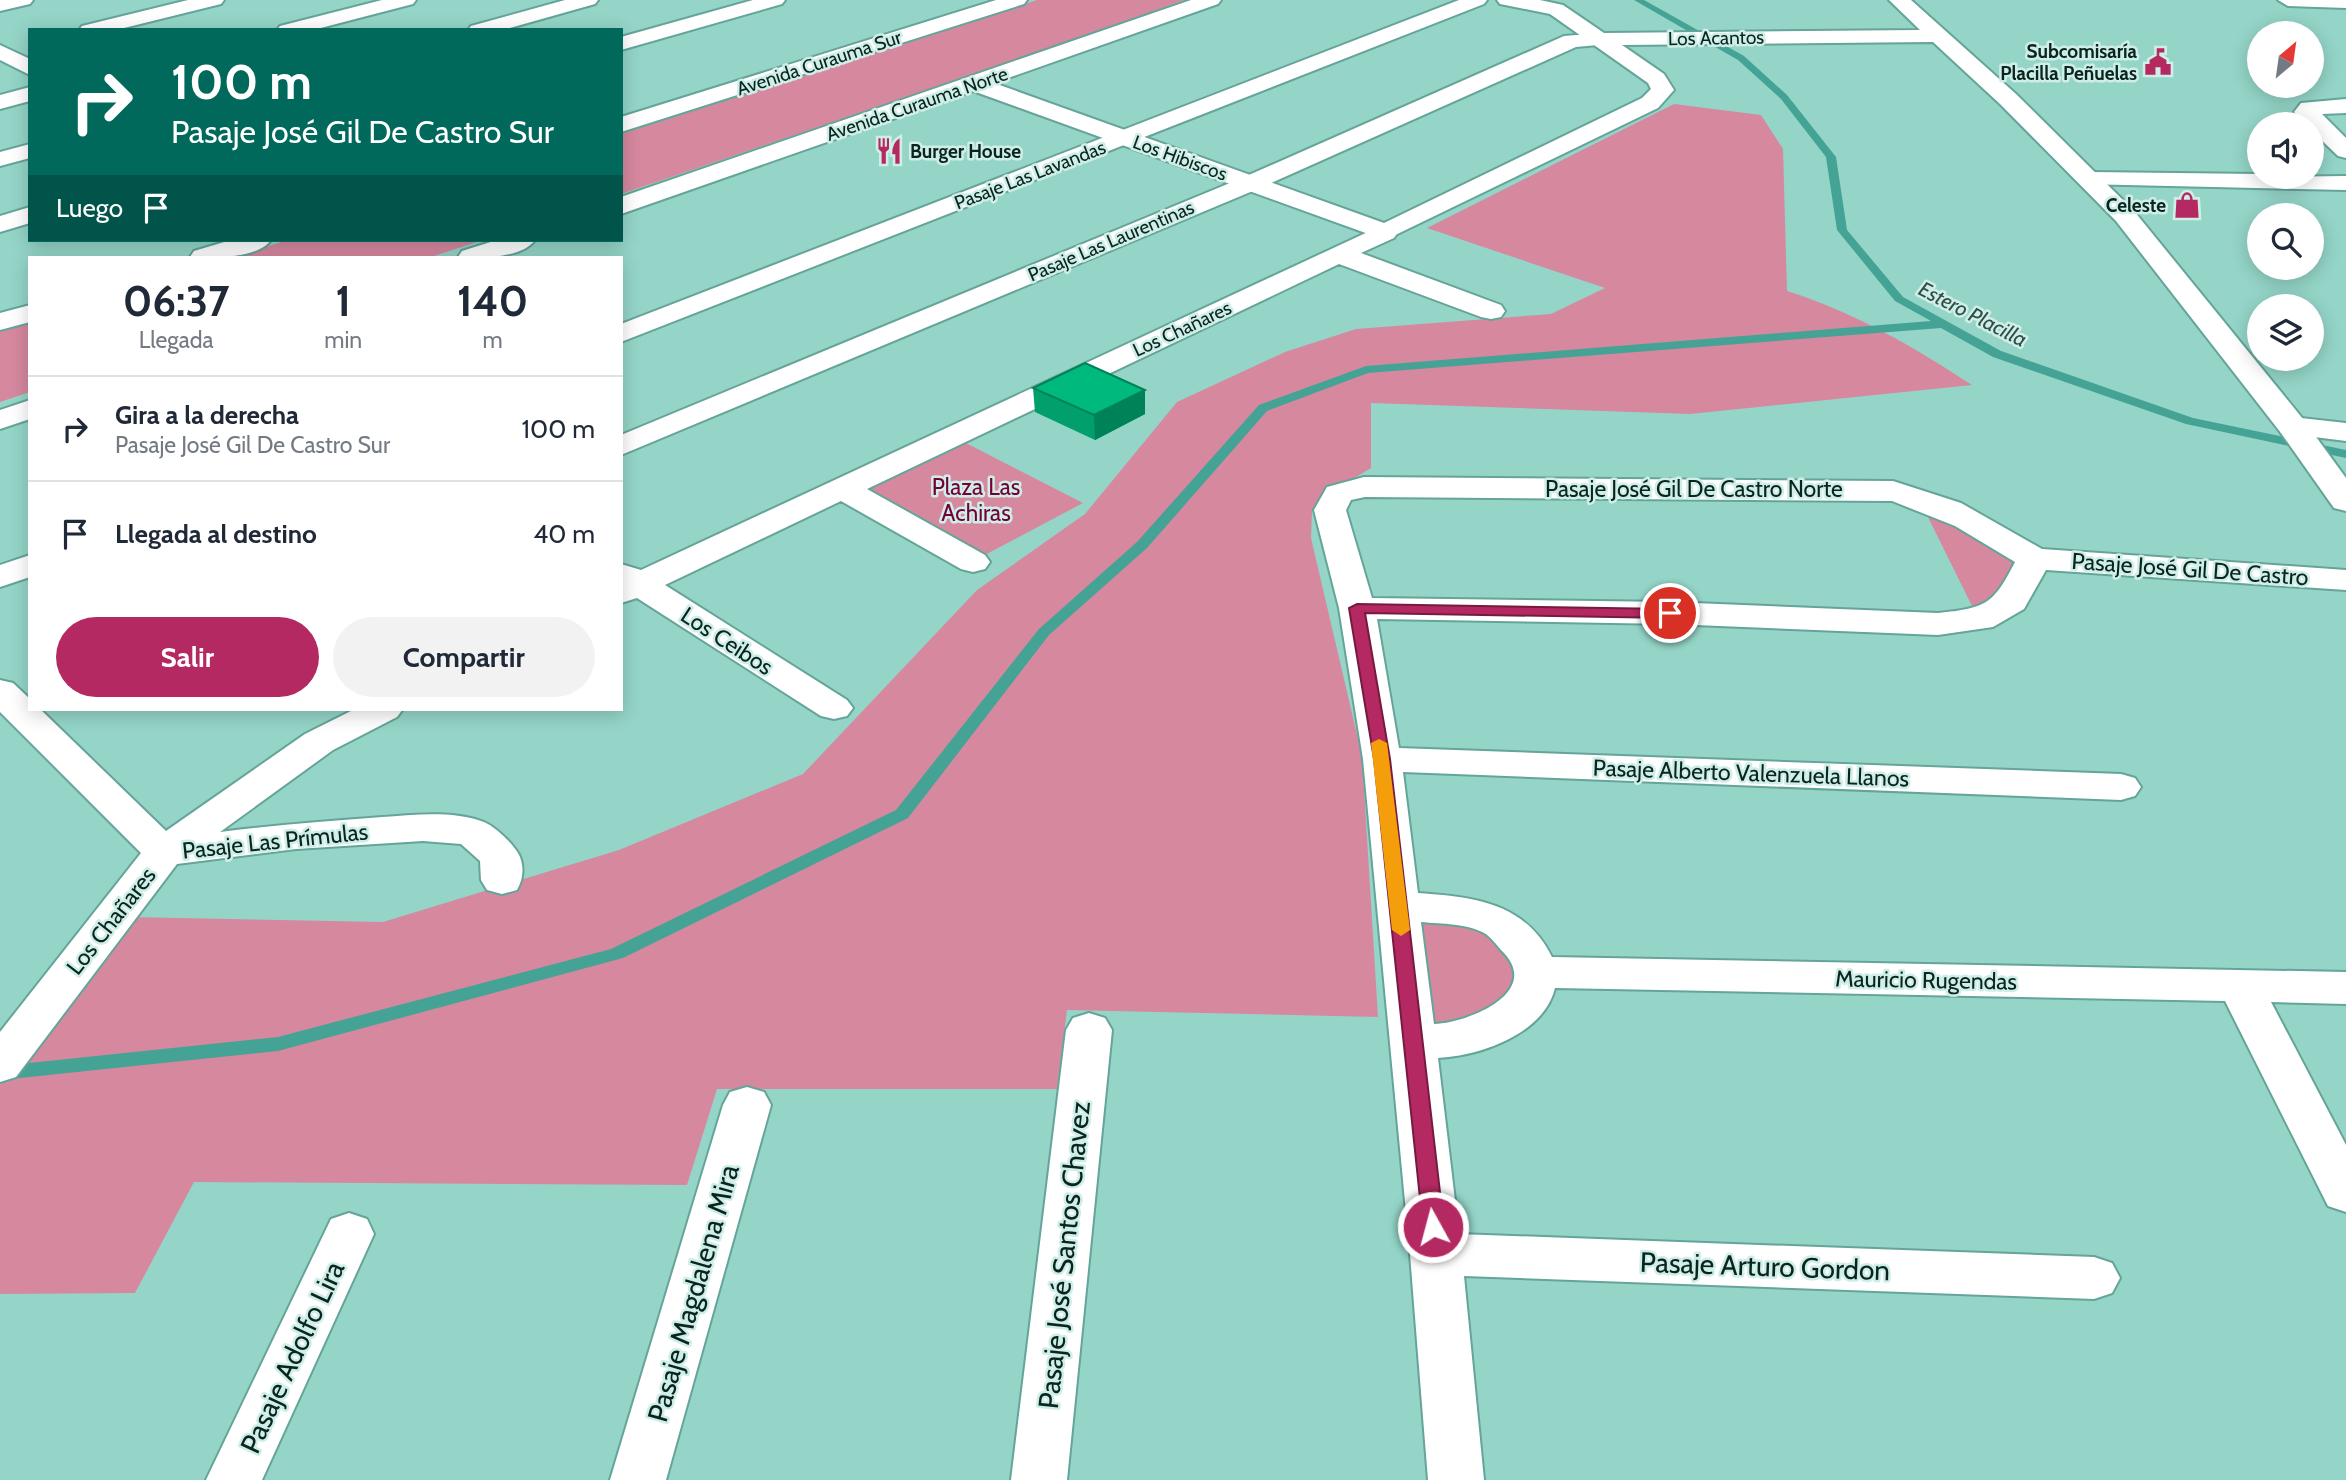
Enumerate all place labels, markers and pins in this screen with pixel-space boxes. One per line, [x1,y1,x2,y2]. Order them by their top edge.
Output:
place label: Subcomisaría Placilla Peñuelas [2000,40,2138,85]
public building icon: Subcomisaría Placilla Peñuelas [2143,47,2173,77]
restaurant icon: Burger House [874,136,904,166]
place label: Burger House [910,140,1021,163]
shop icon: Celeste [2172,190,2202,220]
place label: Celeste [2106,194,2166,217]
pin [1640,583,1700,643]

